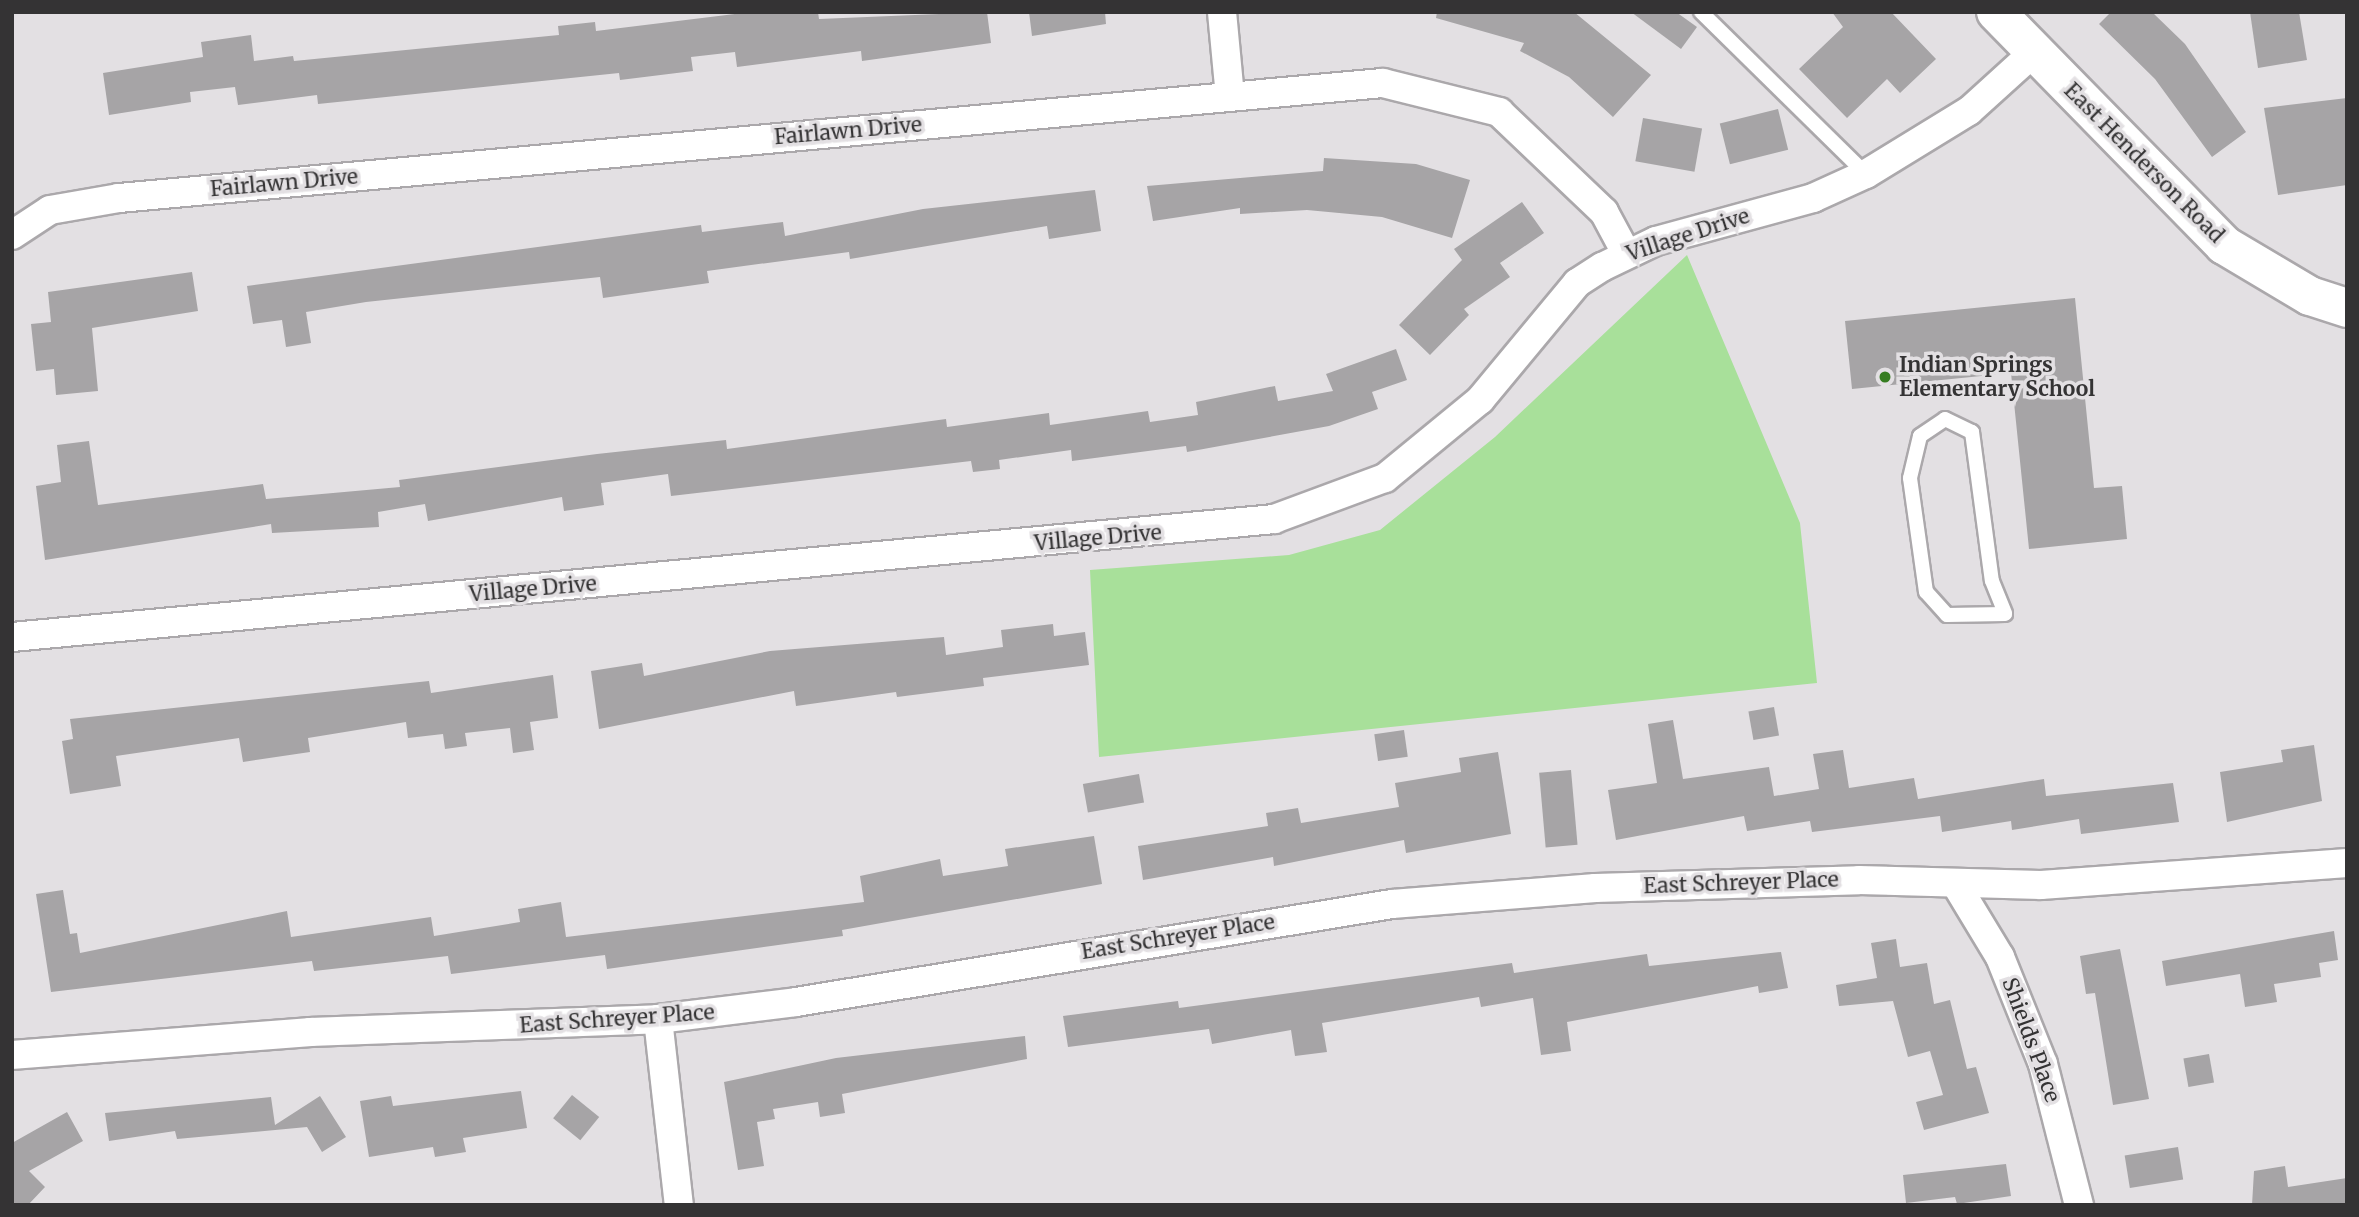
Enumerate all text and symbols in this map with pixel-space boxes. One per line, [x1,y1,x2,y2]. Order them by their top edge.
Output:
street label: East Henderson Road [2059,78,2229,248]
street label: Fairlawn Drive [773,112,923,150]
street label: Fairlawn Drive [209,164,359,202]
street label: Village Drive [1623,203,1753,267]
place label: Indian Springs Elementary School [1899,352,2095,402]
marker: Indian Springs Elementary School [1877,369,1893,385]
street label: Village Drive [1033,520,1163,556]
street label: Village Drive [468,571,598,607]
street label: East Schreyer Place [1643,867,1839,899]
street label: East Schreyer Place [1079,909,1277,965]
street label: Shields Place [1997,974,2065,1106]
street label: East Schreyer Place [519,1000,715,1038]

